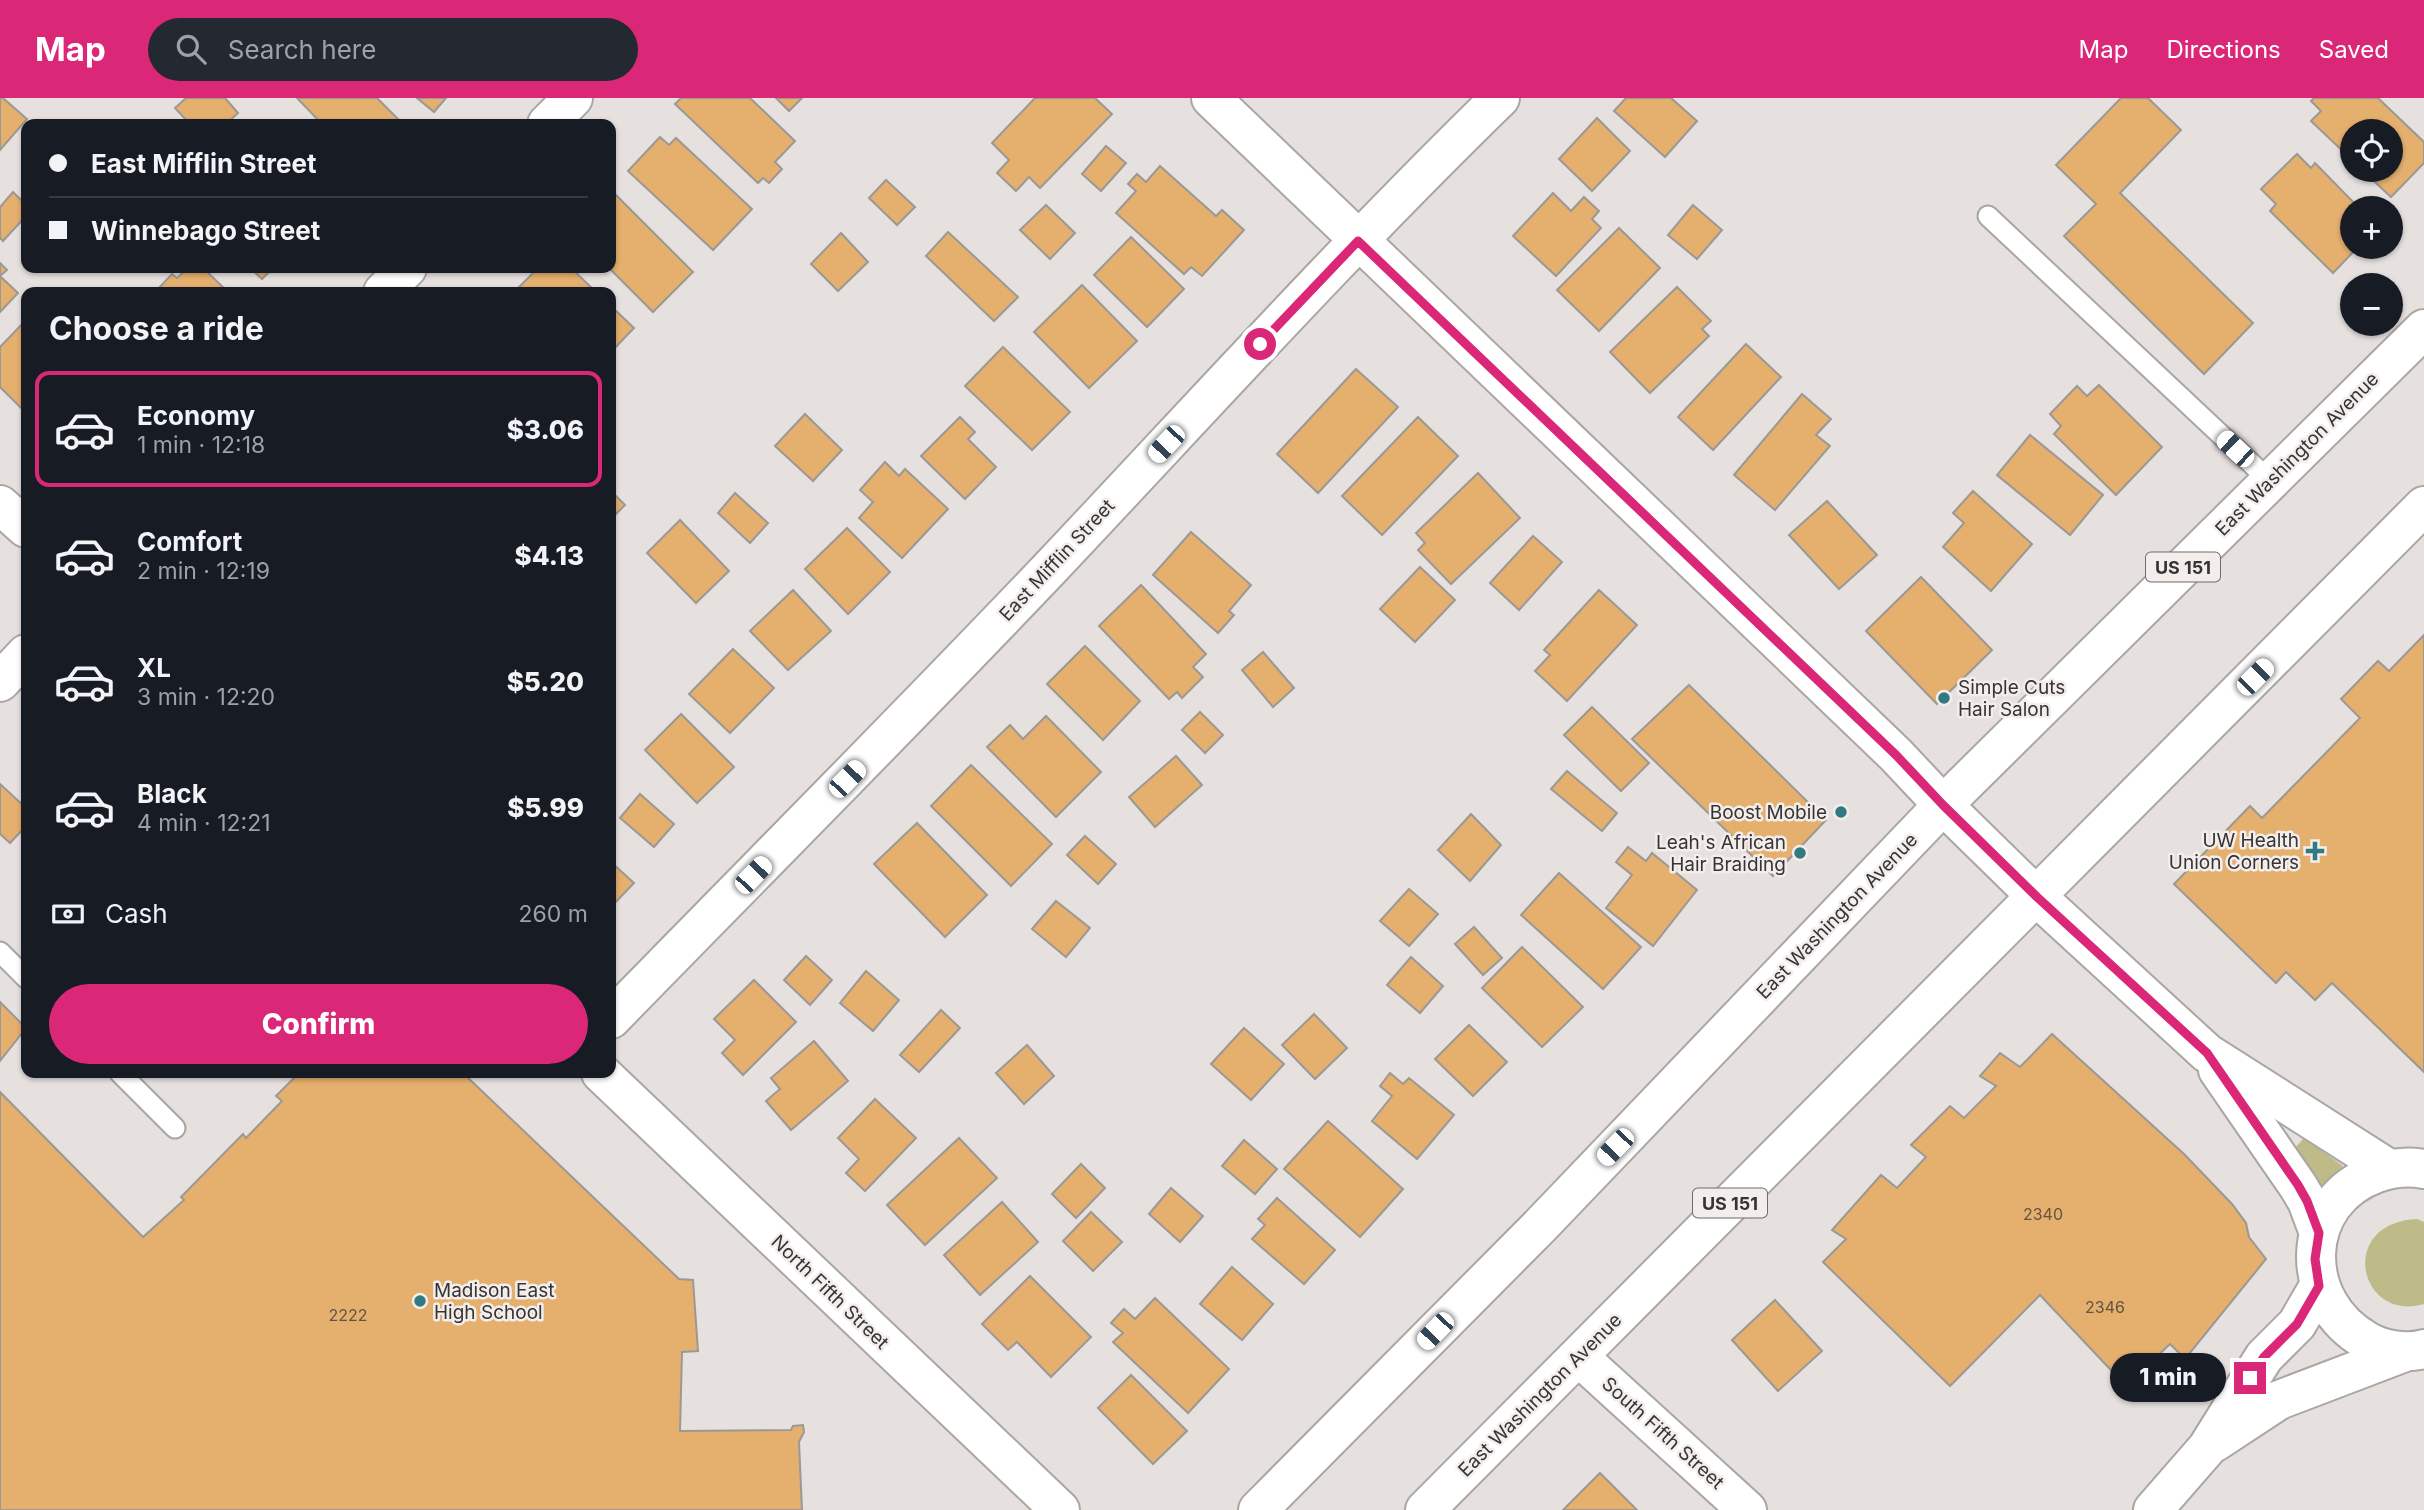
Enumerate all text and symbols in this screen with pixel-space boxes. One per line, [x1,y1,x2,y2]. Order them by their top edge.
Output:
search box [148,18,638,81]
text: Map [35,29,106,69]
icon: search [172,30,210,68]
text: Search here [228,34,376,65]
text: Map [2079,35,2128,64]
text: Directions [2166,35,2281,64]
text: Saved [2319,35,2389,64]
map controls [2340,119,2403,336]
button: locate [2340,119,2403,182]
text: East Mifflin Street [91,148,316,179]
button: + [2340,196,2403,259]
text: Winnebago Street [91,215,320,246]
button: − [2340,273,2403,336]
text: Choose a ride [49,309,264,348]
route start [1244,328,1276,360]
street label: East Washington Avenue [2211,368,2383,540]
icon: car [53,398,116,461]
text: Economy [137,400,255,431]
text: $3.06 [507,414,584,445]
car [1144,421,1189,467]
car [2213,427,2258,471]
text: 1 min · 12:18 [137,431,265,459]
street label: East Mifflin Street [995,494,1119,626]
icon: car [53,524,116,587]
text: Comfort [137,526,242,557]
text: $4.13 [514,540,584,571]
road number: US 151 [2146,552,2220,582]
text: 2 min · 12:19 [137,557,270,585]
icon: car [53,650,116,713]
text: XL [137,652,171,683]
car [2233,655,2278,699]
text: $5.20 [507,666,584,697]
place label: Simple Cuts Hair Salon [1958,676,2065,721]
text: 3 min · 12:20 [137,683,275,711]
marker: Simple Cuts Hair Salon [1936,690,1952,706]
car [825,757,870,801]
icon: car [53,776,116,839]
text: Black [137,778,207,809]
text: $5.99 [507,792,584,823]
place label: Boost Mobile [1710,801,1827,824]
marker: Boost Mobile [1833,804,1849,820]
text: 4 min · 12:21 [137,809,271,837]
street label: East Washington Avenue [1752,828,1922,1004]
place label: UW Health Union Corners [2169,829,2299,874]
place label: Leah's African Hair Braiding [1656,831,1786,876]
marker: UW Health Union Corners [2305,841,2325,861]
marker: Leah's African Hair Braiding [1792,845,1808,861]
car [731,853,776,897]
icon: cash [49,895,87,933]
text: Cash [105,898,168,929]
text: 260 m [519,900,588,928]
button: Confirm [49,984,588,1064]
car [1593,1125,1638,1169]
road number: US 151 [1693,1188,1767,1218]
house number: 2340 [2023,1204,2063,1224]
street label: North Fifth Street [766,1230,894,1354]
place label: Madison East High School [434,1279,554,1324]
marker: Madison East High School [412,1293,428,1309]
house number: 2346 [2085,1297,2125,1317]
house number: 2222 [328,1305,368,1325]
car [1413,1309,1458,1353]
street label: East Washington Avenue [1454,1309,1626,1481]
callout: 1 min [2110,1354,2226,1402]
route end [2234,1362,2266,1394]
text: 1 min [2139,1363,2197,1391]
street label: South Fifth Street [1597,1372,1729,1494]

